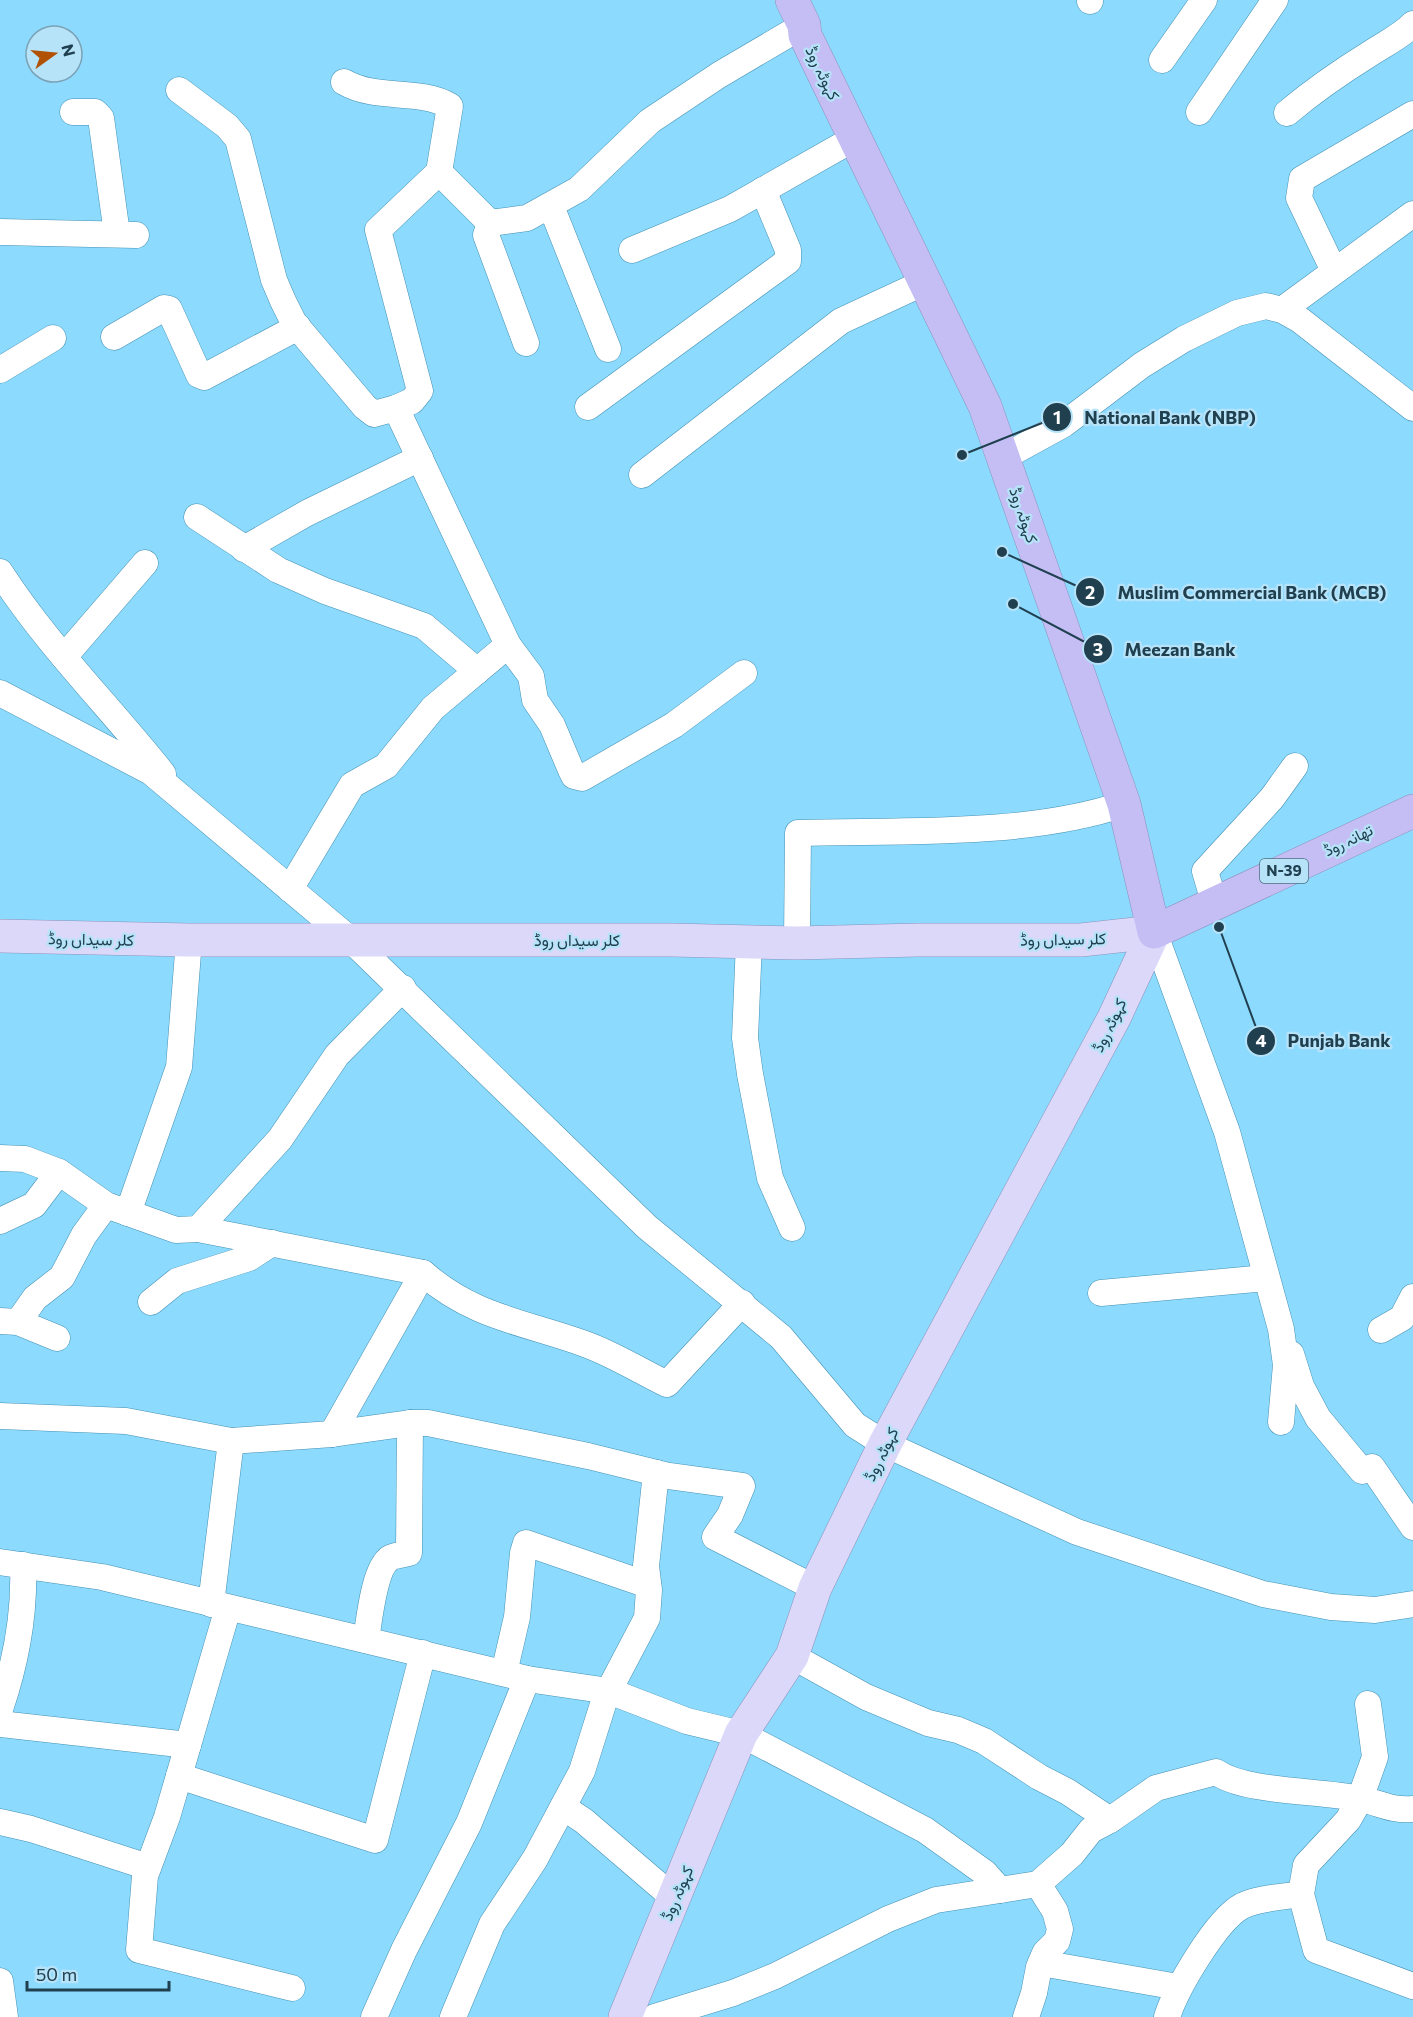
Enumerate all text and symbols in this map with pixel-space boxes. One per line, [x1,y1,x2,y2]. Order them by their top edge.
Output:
north arrow [24,24,84,84]
text: N [58,42,80,58]
street label: کہوٹہ روڈ [801,43,845,104]
callout: National Bank (NBP) [1042,399,1268,435]
text: 1 [1053,406,1061,428]
text: National Bank (NBP) [1084,406,1256,428]
street label: کہوٹہ روڈ [1004,485,1043,546]
callout: Muslim Commercial Bank (MCB) [1075,574,1398,610]
text: 2 [1085,581,1095,603]
text: Muslim Commercial Bank (MCB) [1118,581,1386,603]
callout: Meezan Bank [1083,631,1248,667]
text: 3 [1093,638,1103,660]
text: Meezan Bank [1125,638,1236,660]
street label: تھانہ روڈ [1320,820,1376,861]
road number: N-39 [1260,859,1308,883]
street label: کلر سیداں روڈ [48,928,134,951]
street label: کلر سیداں روڈ [1020,928,1106,951]
street label: کلر سیداں روڈ [534,930,620,951]
street label: کہوٹہ روڈ [1087,995,1131,1056]
callout: Punjab Bank [1246,1023,1403,1059]
text: 4 [1255,1029,1267,1051]
text: Punjab Bank [1287,1029,1391,1051]
street label: کہوٹہ روڈ [859,1424,903,1485]
street label: کہوٹہ روڈ [657,1863,698,1924]
scale bar [27,1954,170,1992]
text: 50 m [36,1963,77,1985]

